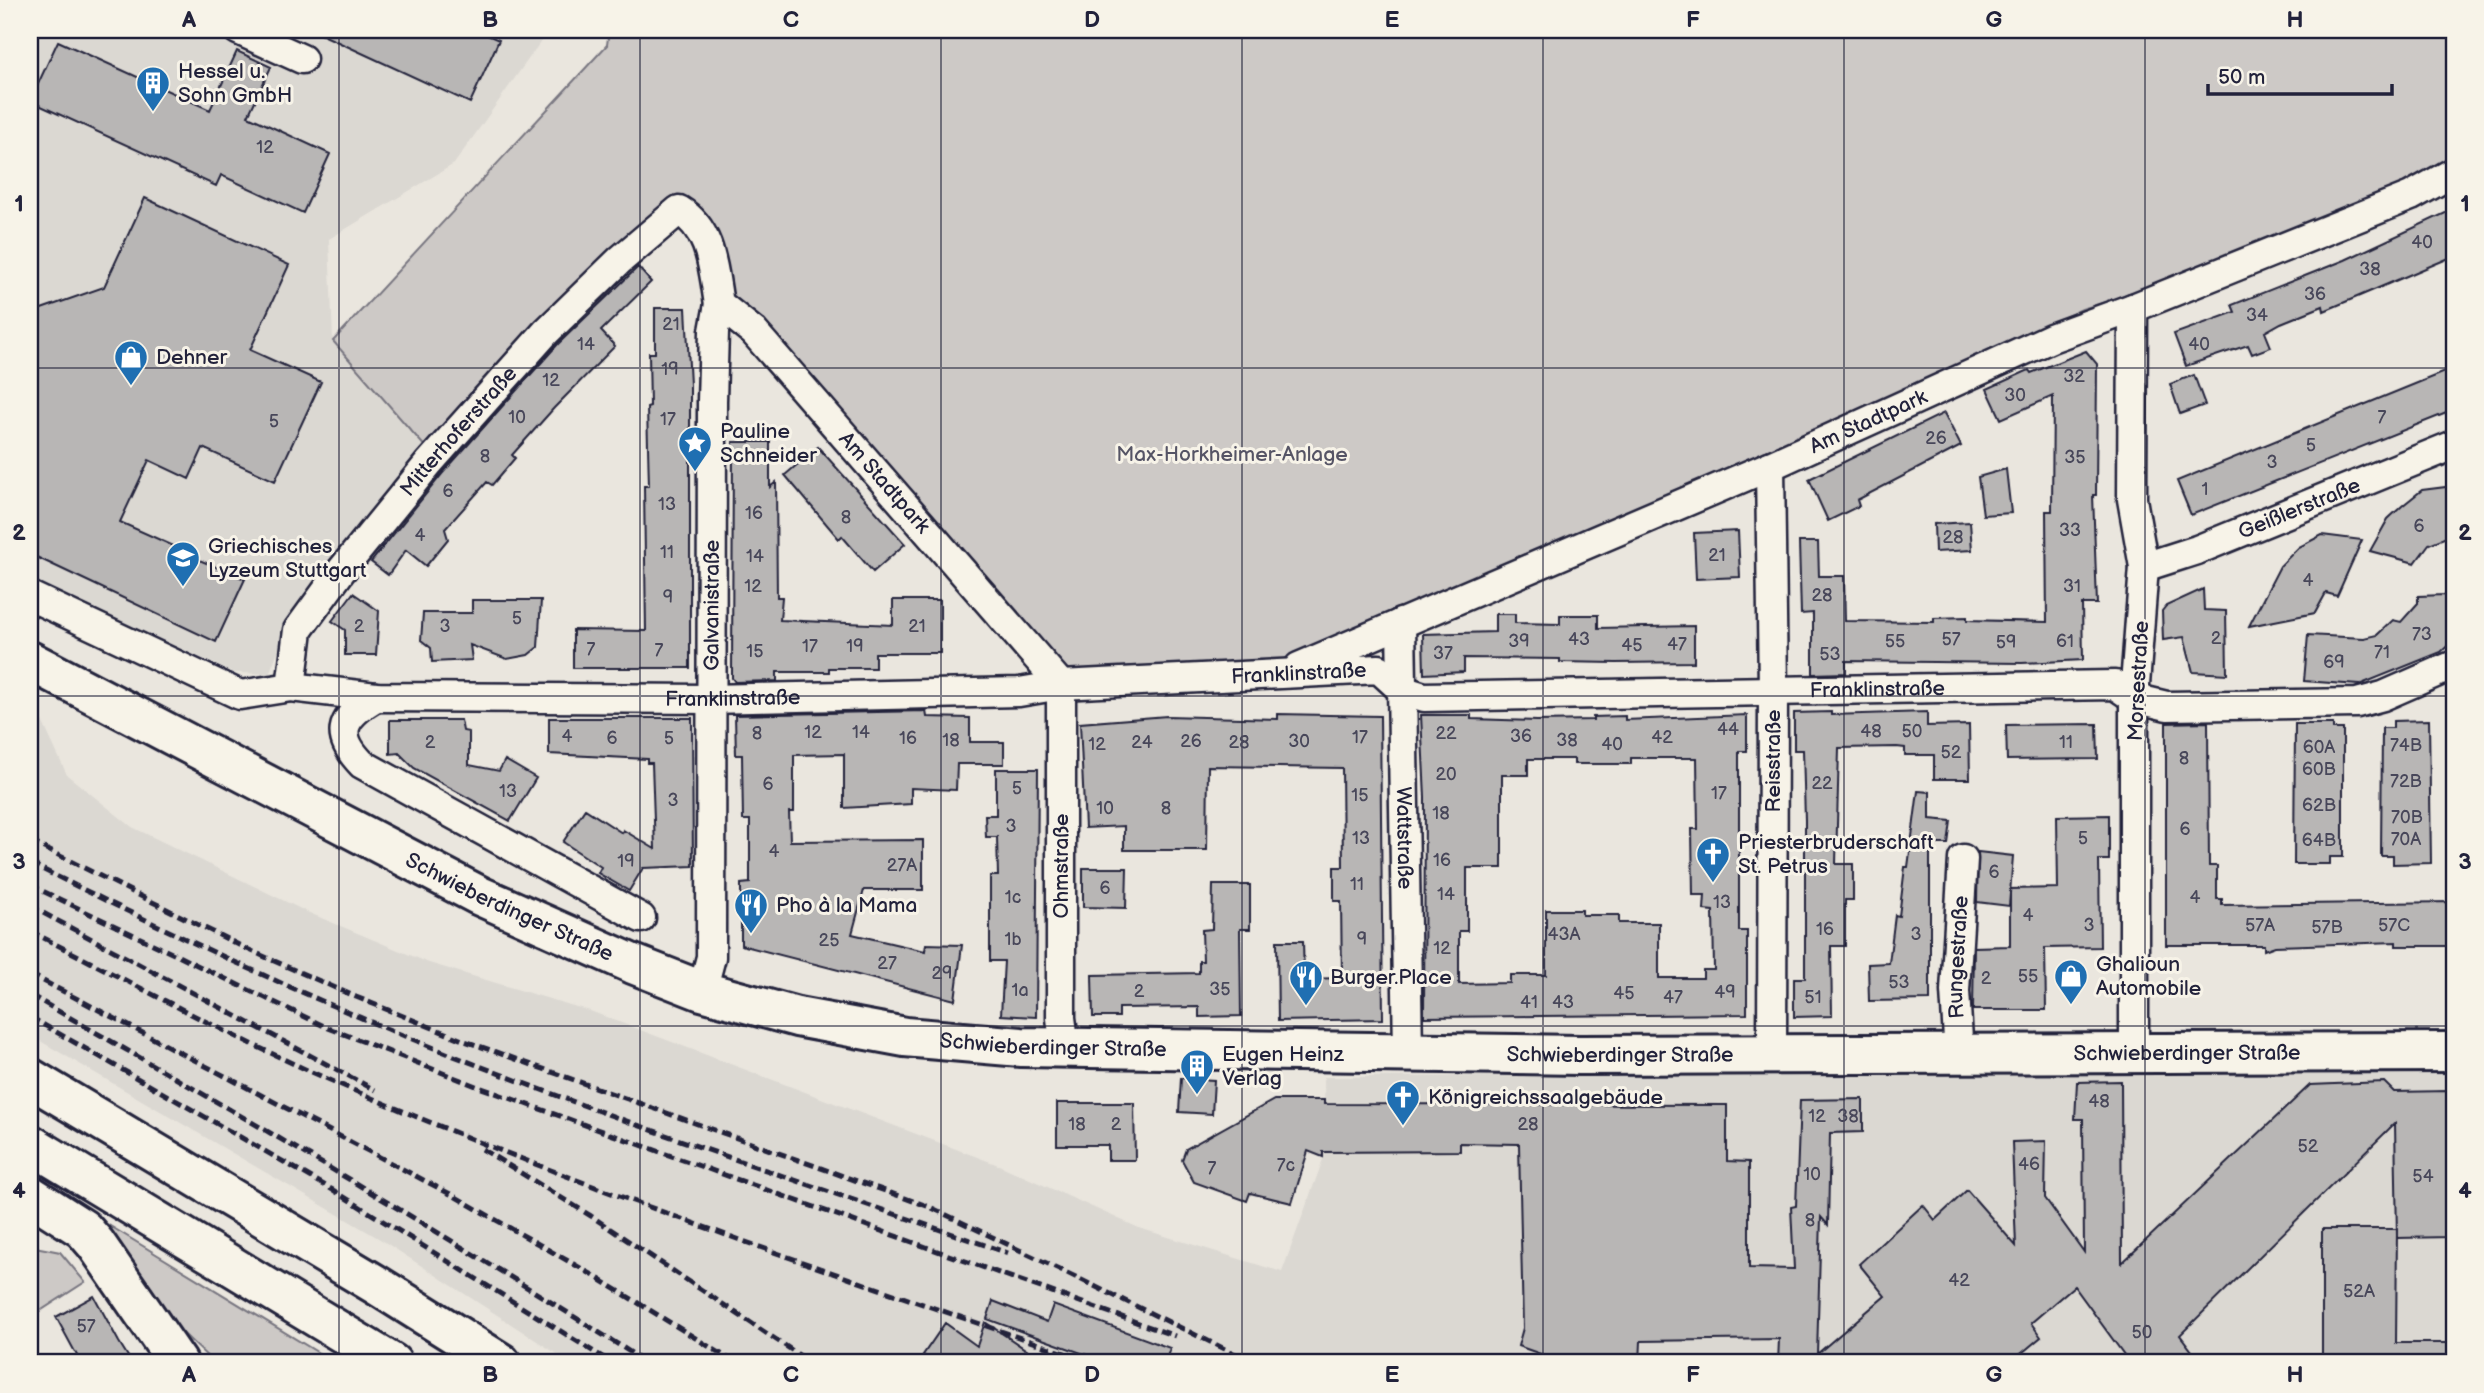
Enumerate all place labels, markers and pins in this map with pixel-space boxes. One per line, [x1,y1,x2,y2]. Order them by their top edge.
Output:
place label: Hessel u. Sohn GmbH [178,59,292,108]
building icon: Hessel u. Sohn GmbH [134,64,172,113]
shop icon: Dehner [112,338,150,387]
place label: Dehner [156,345,227,370]
place label: Pauline Schneider [720,419,817,468]
place icon: Pauline Schneider [676,424,714,473]
place label: Griechisches Lyzeum Stuttgart [208,534,367,583]
school or university icon: Griechisches Lyzeum Stuttgart [164,539,202,588]
place label: Priesterbruderschaft St. Petrus [1738,830,1934,879]
church icon: Priesterbruderschaft St. Petrus [1694,835,1732,884]
restaurant icon: Pho à la Mama [732,886,770,935]
place label: Pho à la Mama [776,893,917,918]
place label: Ghalioun Automobile [2096,952,2201,1001]
shop icon: Ghalioun Automobile [2052,957,2090,1006]
restaurant icon: Burger.Place [1287,958,1325,1007]
place label: Burger.Place [1330,965,1452,990]
place label: Eugen Heinz Verlag [1222,1042,1345,1091]
building icon: Eugen Heinz Verlag [1178,1047,1216,1096]
church icon: Königreichssaalgebäude [1384,1078,1422,1127]
place label: Königreichssaalgebäude [1428,1085,1663,1110]

